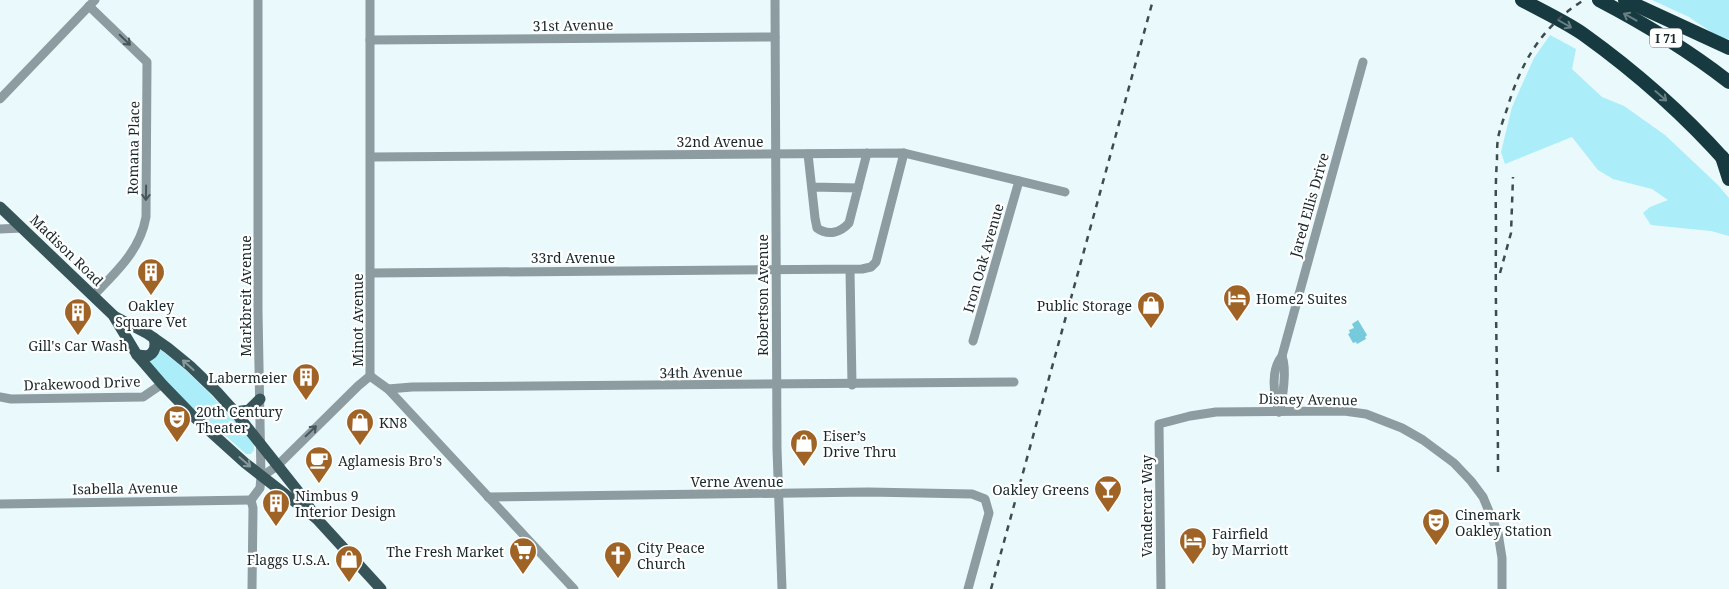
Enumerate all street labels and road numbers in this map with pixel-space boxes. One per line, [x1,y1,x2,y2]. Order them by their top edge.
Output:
street label: 31st Avenue [533,15,613,35]
road number: I 71 [1650,28,1682,48]
street label: Romana Place [123,101,143,195]
street label: 32nd Avenue [677,132,763,151]
street label: Jared Ellis Drive [1285,151,1333,260]
street label: Iron Oak Avenue [958,201,1008,315]
street label: Madison Road [26,210,108,290]
street label: Robertson Avenue [753,234,772,356]
street label: Markbreit Avenue [236,235,255,357]
street label: 33rd Avenue [531,248,615,267]
street label: Minot Avenue [348,273,367,367]
street label: 34th Avenue [659,362,743,382]
street label: Drakewood Drive [23,371,141,395]
street label: Disney Avenue [1258,389,1358,409]
street label: Vandercar Way [1137,455,1156,557]
street label: Verne Avenue [691,472,783,491]
street label: Isabella Avenue [72,478,178,498]

